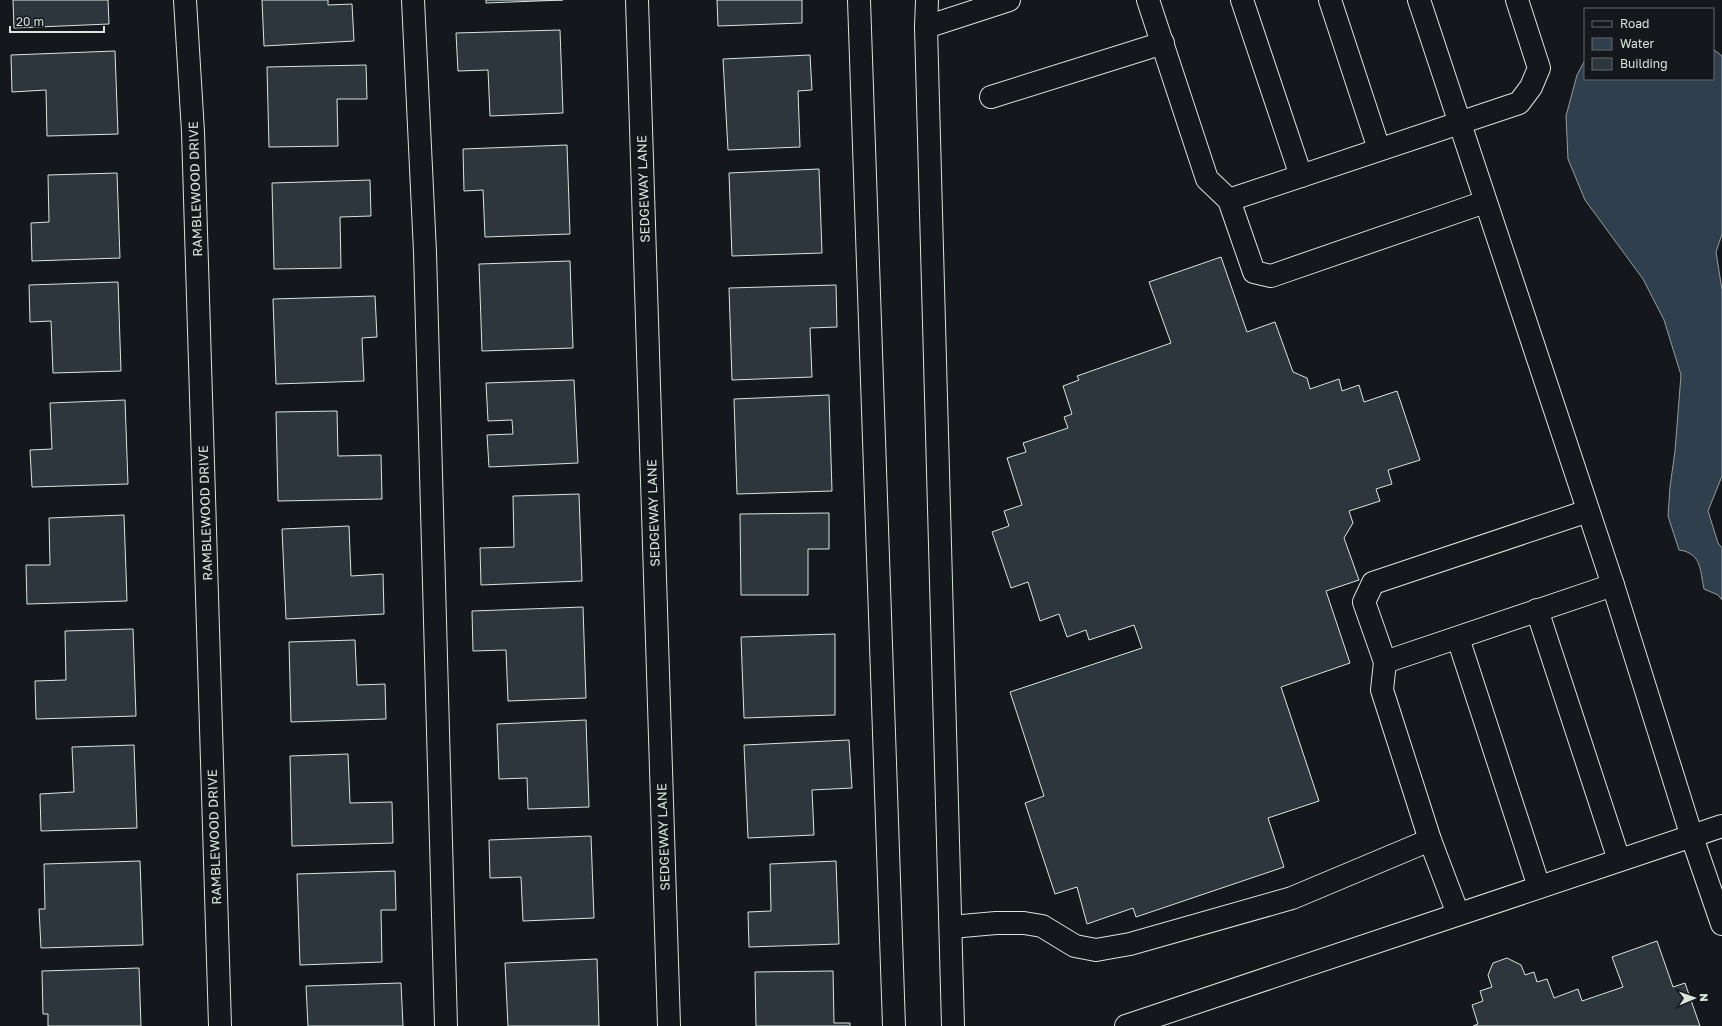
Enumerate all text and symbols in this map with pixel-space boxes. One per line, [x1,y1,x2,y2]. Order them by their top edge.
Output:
scale bar [10,8,104,34]
legend [1584,8,1714,80]
text: 20 m [16,14,44,29]
text: Road [1620,16,1649,31]
text: Water [1620,36,1654,51]
text: Building [1620,56,1668,71]
street label: RAMBLEWOOD DRIVE [185,121,205,257]
street label: SEDGEWAY LANE [633,135,653,243]
street label: RAMBLEWOOD DRIVE [195,445,215,581]
street label: SEDGEWAY LANE [643,459,663,567]
street label: RAMBLEWOOD DRIVE [204,769,224,905]
street label: SEDGEWAY LANE [653,783,673,891]
north arrow [1674,978,1714,1018]
text: N [1698,993,1711,1002]

